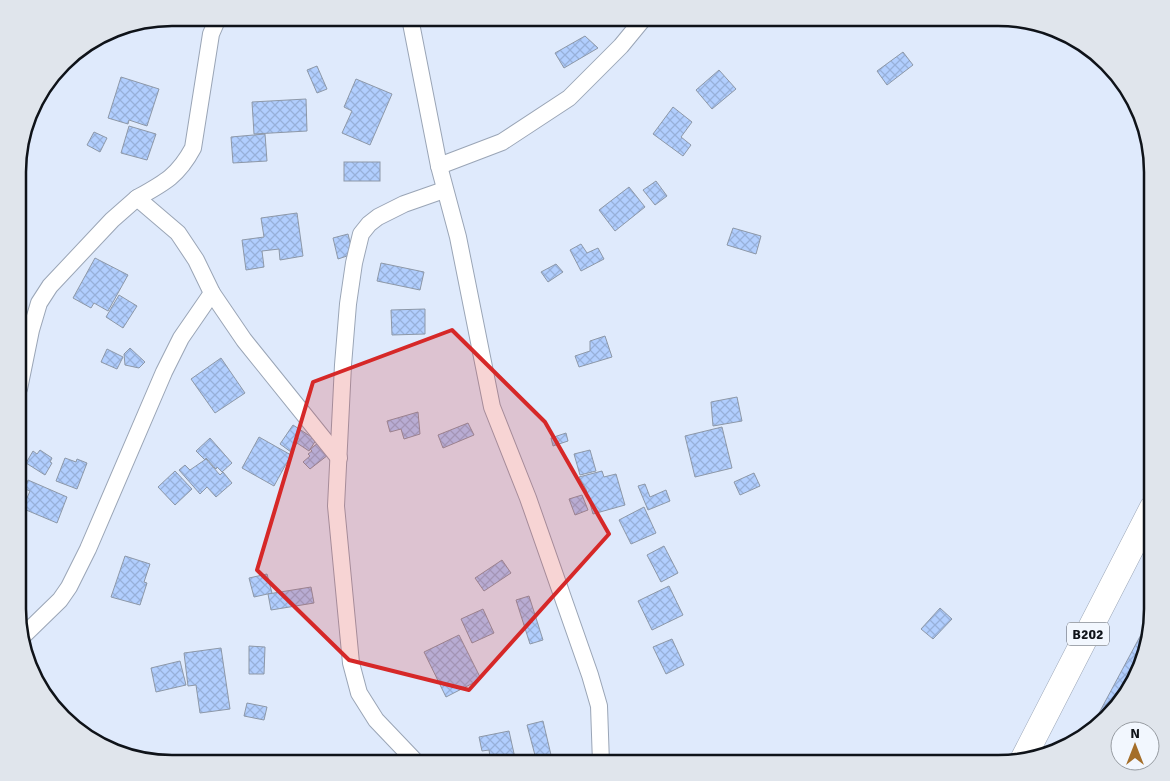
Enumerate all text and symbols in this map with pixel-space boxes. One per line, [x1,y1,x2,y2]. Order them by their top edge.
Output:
road number: B202 [1067,622,1109,646]
north arrow [1110,721,1160,771]
text: N [1130,725,1140,742]

